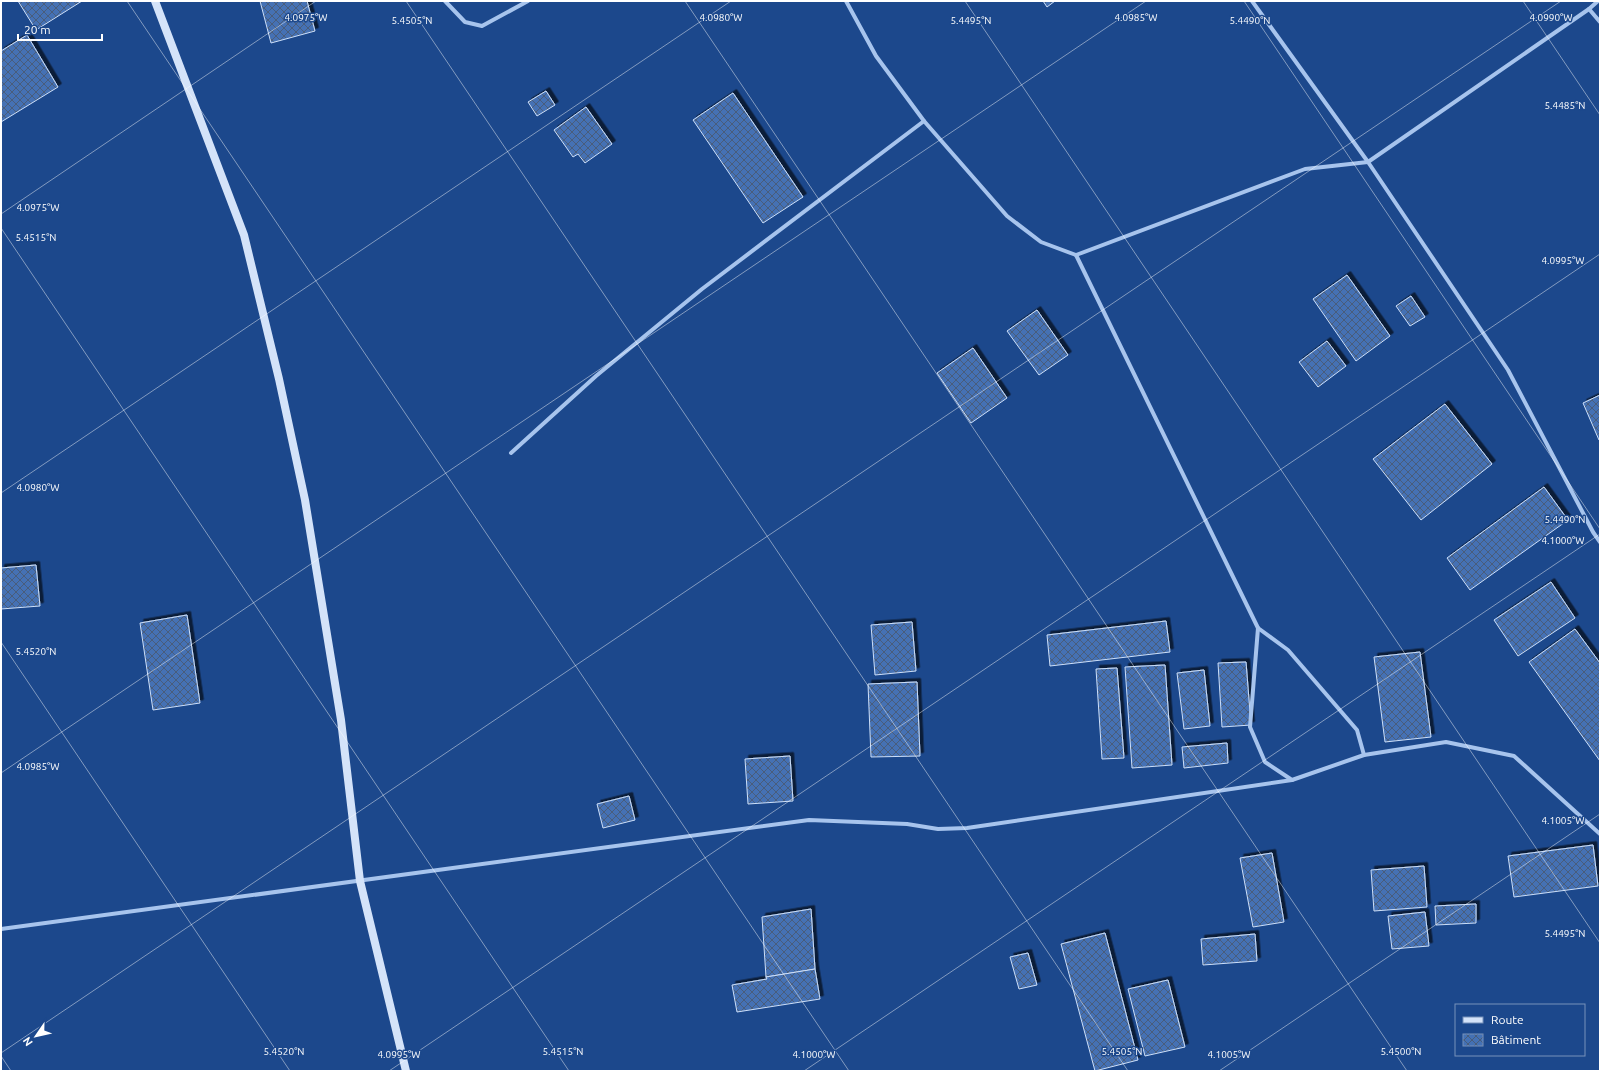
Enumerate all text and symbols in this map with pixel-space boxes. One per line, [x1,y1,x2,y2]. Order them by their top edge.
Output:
text: 4.0975°W [284,12,328,23]
text: 4.0980°W [699,12,743,23]
text: 4.0985°W [1114,12,1158,23]
text: 4.0990°W [1529,12,1573,23]
text: 5.4505°N [391,15,433,26]
text: 5.4495°N [950,15,992,26]
text: 5.4490°N [1229,15,1271,26]
scale bar [18,16,102,42]
text: 20 m [24,23,51,36]
text: 5.4485°N [1544,100,1586,111]
text: 4.0975°W [16,202,60,213]
text: 5.4515°N [15,232,57,243]
text: 4.0995°W [1541,255,1585,266]
text: 4.0980°W [16,482,60,493]
text: 5.4490°N [1544,514,1586,525]
text: 4.1000°W [1541,535,1585,546]
text: 5.4520°N [15,646,57,657]
text: 4.0985°W [16,761,60,772]
text: 4.1005°W [1541,815,1585,826]
text: 5.4495°N [1544,928,1586,939]
legend [1455,1004,1585,1056]
text: Route [1491,1013,1524,1026]
north arrow [16,1016,56,1056]
text: Bâtiment [1491,1033,1541,1046]
text: N [20,1035,35,1048]
text: 5.4520°N [263,1046,305,1057]
text: 5.4515°N [542,1046,584,1057]
text: 5.4505°N [1101,1046,1143,1057]
text: 5.4500°N [1380,1046,1422,1057]
text: 4.0995°W [377,1049,421,1060]
text: 4.1000°W [792,1049,836,1060]
text: 4.1005°W [1207,1049,1251,1060]

